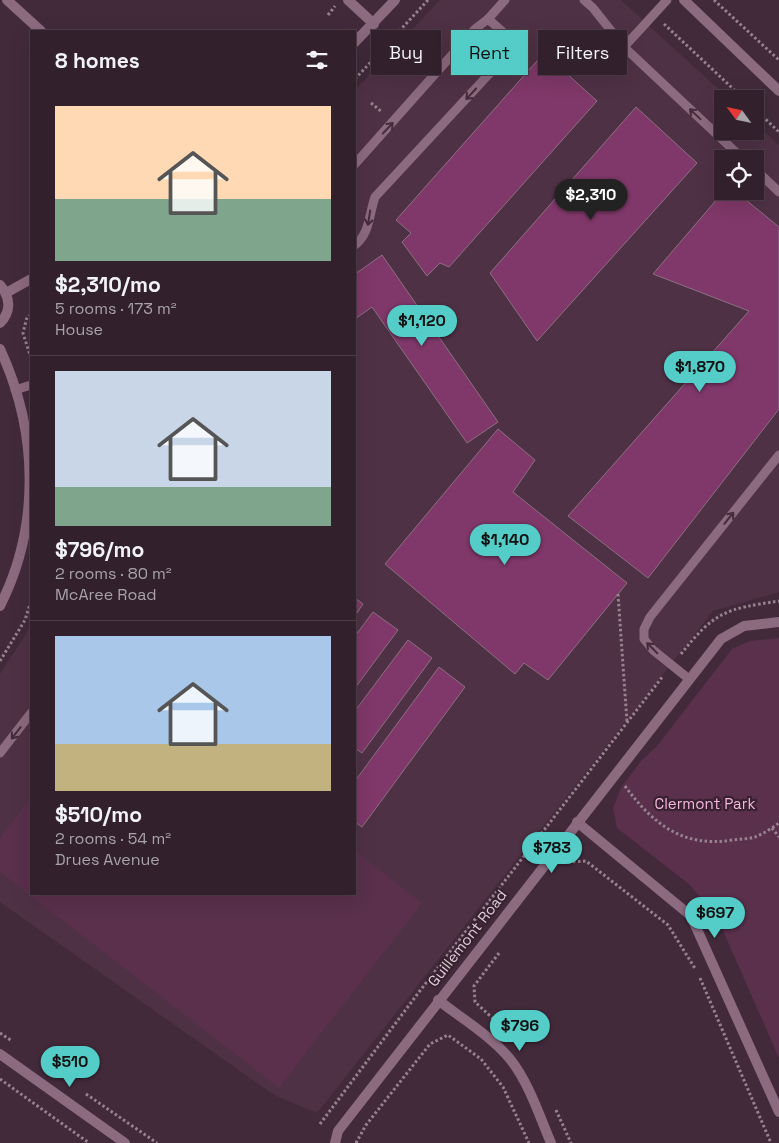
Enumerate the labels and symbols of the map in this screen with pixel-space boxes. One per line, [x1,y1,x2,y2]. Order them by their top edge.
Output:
one-way arrow [465,87,477,100]
north arrow [714,90,764,140]
one-way arrow [689,108,701,120]
one-way arrow [382,122,394,134]
pin: $2,310 [550,178,632,221]
one-way arrow [364,209,374,225]
pin: $1,120 [381,304,463,347]
pin: $1,870 [659,350,741,393]
one-way arrow [724,511,734,525]
pin: $1,140 [464,524,546,566]
one-way arrow [646,642,658,654]
one-way arrow [10,726,21,739]
park label: Clermont Park [655,794,755,813]
pin: $783 [522,832,582,874]
street label: Guillemont Road [423,886,511,990]
pin: $697 [685,896,745,939]
pin: $796 [490,1010,550,1052]
pin: $510 [40,1046,100,1088]

